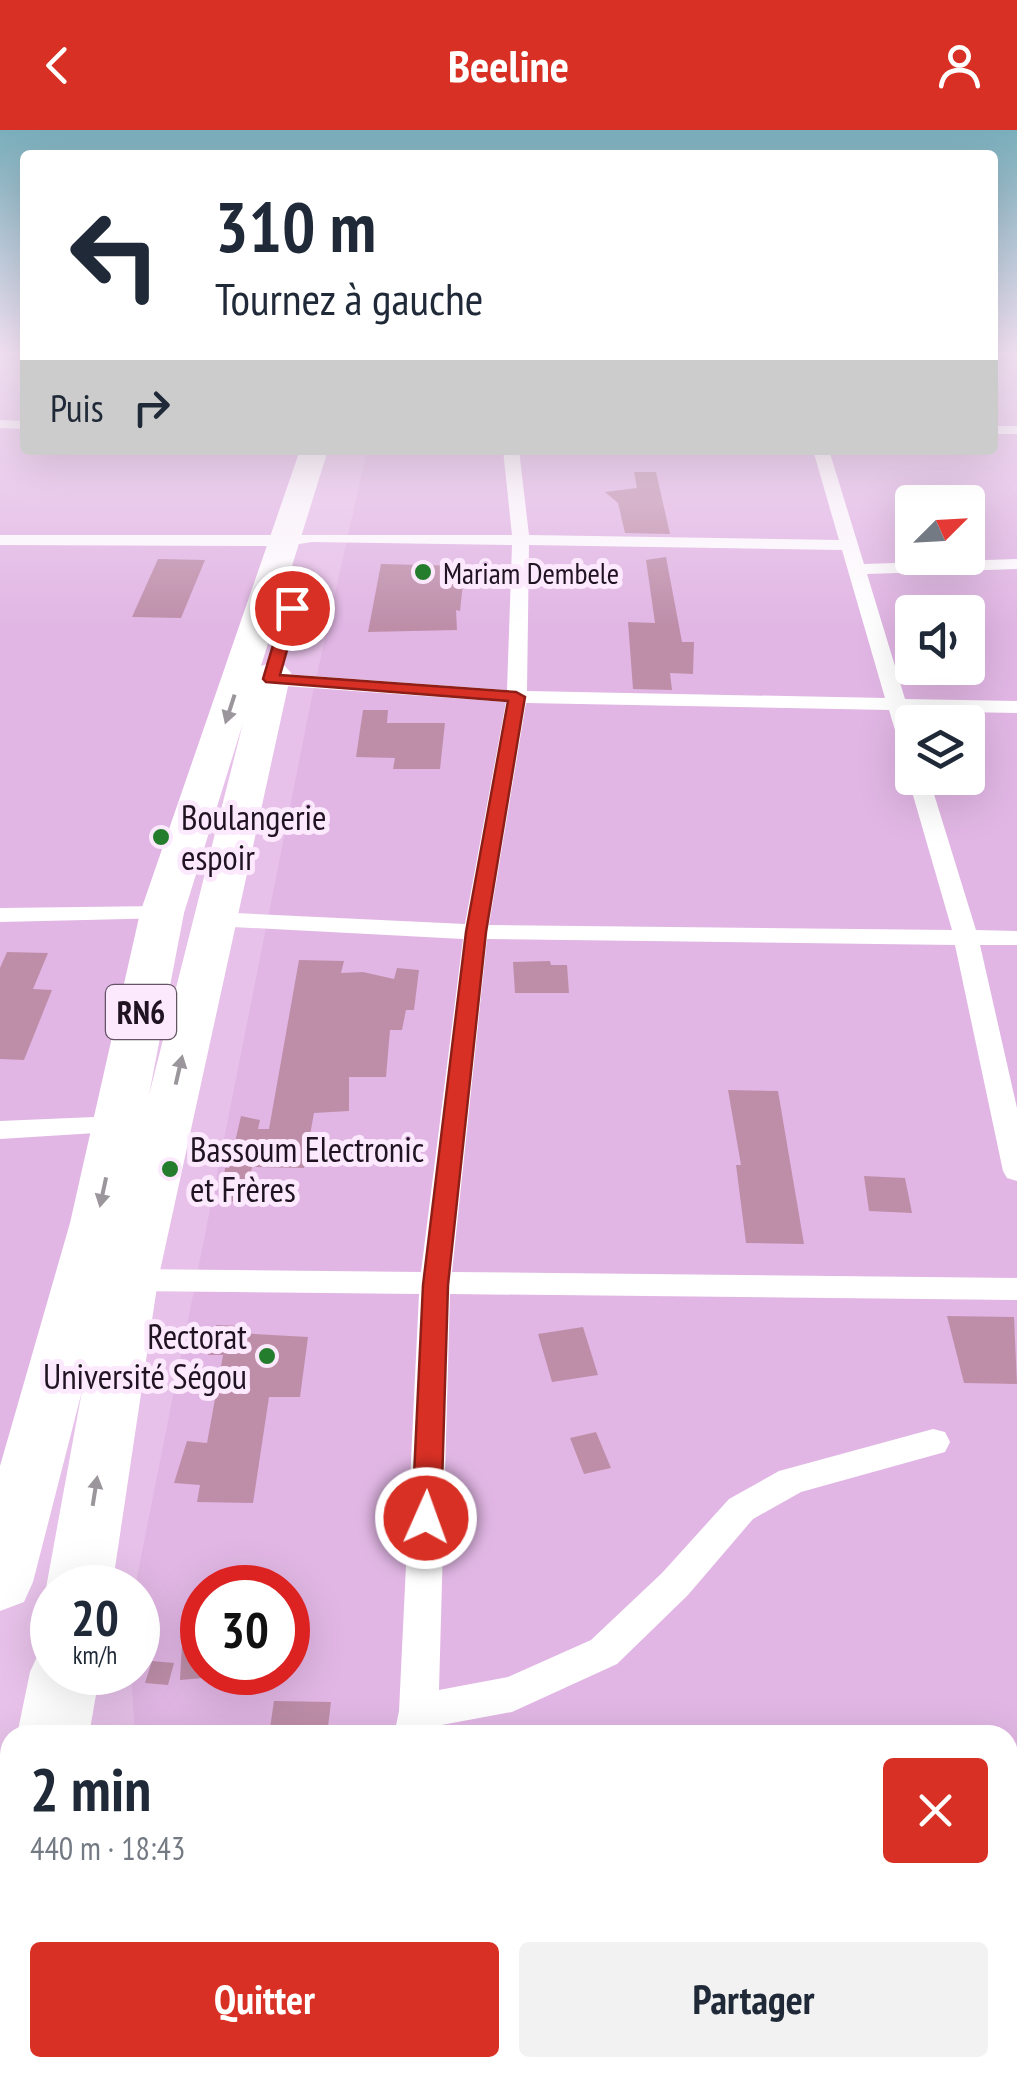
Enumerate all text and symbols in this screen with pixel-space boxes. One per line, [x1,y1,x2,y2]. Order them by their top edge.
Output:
text: Beeline [448,36,569,94]
icon: back [30,38,85,93]
icon: person [932,38,987,93]
text: 310 m [215,181,376,271]
icon: left [50,190,180,320]
text: Tournez à gauche [215,269,483,327]
icon: right [124,380,179,435]
text: Puis [50,383,104,432]
north arrow [895,485,985,575]
map controls [895,485,985,795]
place label: Mariam Dembele [443,553,619,592]
marker: Mariam Dembele [412,561,434,583]
pin [250,566,335,651]
icon: arrive [265,581,320,636]
button: sound [895,595,985,685]
one-way arrow [221,695,236,725]
button: layers [895,705,985,795]
place label: Boulangerie espoir [181,794,327,880]
marker: Boulangerie espoir [150,826,172,848]
road number: RN6 [106,985,176,1039]
one-way arrow [172,1054,187,1085]
place label: Bassoum Electronic et Frères [190,1126,424,1212]
marker: Bassoum Electronic et Frères [159,1158,181,1180]
one-way arrow [95,1177,111,1208]
place label: Rectorat Université Ségou [43,1313,247,1399]
marker: Rectorat Université Ségou [256,1345,278,1367]
position arrow [374,1466,478,1570]
one-way arrow [88,1475,103,1507]
speed limit sign: 30 [180,1565,310,1695]
text: 20 [71,1585,119,1650]
text: km/h [73,1639,117,1671]
text: 2 min [30,1750,151,1828]
button: close [883,1758,988,1863]
text: 440 m · 18:43 [30,1827,185,1869]
button: Quitter [30,1942,499,2057]
button: Partager [519,1942,988,2057]

